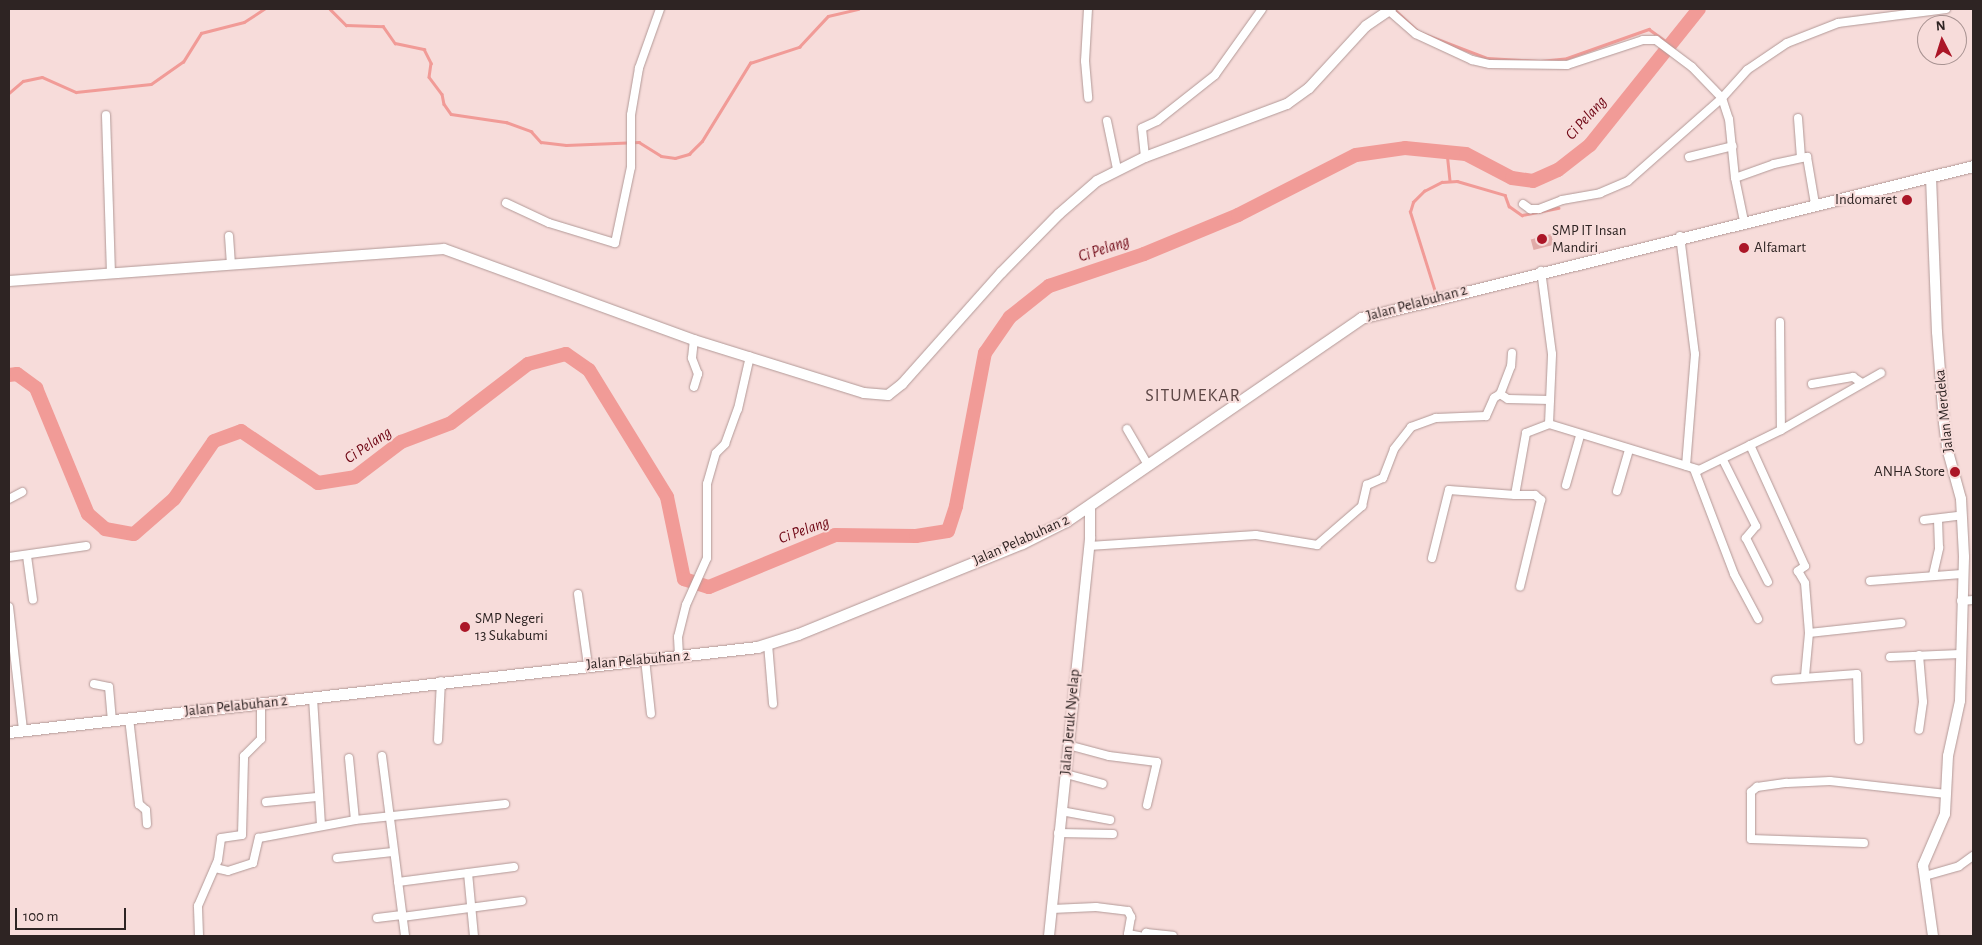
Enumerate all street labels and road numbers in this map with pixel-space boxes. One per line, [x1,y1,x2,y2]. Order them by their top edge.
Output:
street label: Jalan Pelabuhan 2 [1365,281,1469,325]
street label: Jalan Merdeka [1931,369,1957,453]
street label: Jalan Pelabuhan 2 [970,511,1072,569]
street label: Jalan Pelabuhan 2 [586,647,690,673]
street label: Jalan Jeruk Nyelap [1056,668,1084,776]
street label: Jalan Pelabuhan 2 [184,692,288,720]

